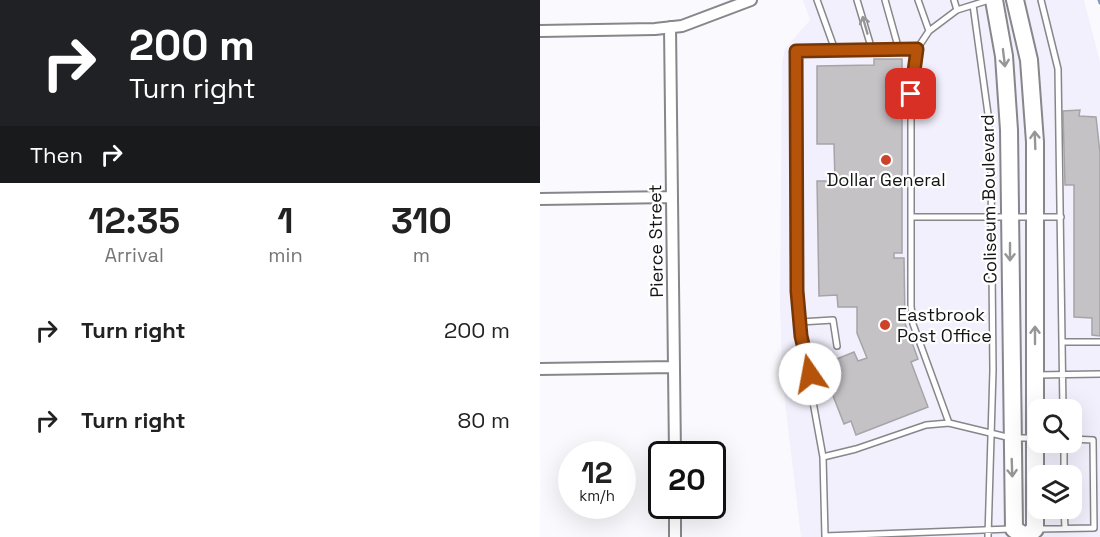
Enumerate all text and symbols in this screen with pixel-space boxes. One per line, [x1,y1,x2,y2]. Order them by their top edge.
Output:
one-way arrow [858,16,870,35]
text: 200 m [129,19,255,72]
icon: right [30,24,108,102]
one-way arrow [998,47,1009,67]
pin [885,68,936,119]
text: Turn right [129,71,256,106]
icon: arrive [894,77,927,110]
street label: Coliseum Boulevard [976,114,1001,284]
one-way arrow [1029,130,1040,150]
icon: right [95,138,128,171]
text: Then [30,141,83,169]
marker: Dollar General [879,153,893,167]
place label: Dollar General [826,168,946,191]
street label: Pierce Street [643,184,668,298]
text: 12:35 [88,198,180,244]
text: 1 [277,198,294,244]
text: 310 [391,198,452,244]
text: Arrival [104,242,164,268]
text: min [268,242,303,268]
text: m [413,242,430,268]
one-way arrow [1004,242,1016,262]
place label: Eastbrook Post Office [897,303,992,347]
icon: right [30,314,63,347]
text: Turn right [81,316,186,344]
text: 200 m [444,316,510,344]
marker: Eastbrook Post Office [878,318,892,332]
one-way arrow [1029,325,1041,345]
position arrow [778,342,842,406]
map controls [1028,399,1082,519]
button: search [1028,399,1082,453]
icon: right [30,404,63,437]
text: Turn right [81,406,186,434]
text: 80 m [458,406,510,434]
speed limit sign: 20 [648,441,726,519]
text: 12 [581,453,613,492]
one-way arrow [1006,458,1018,478]
button: layers [1028,465,1082,519]
text: km/h [579,486,615,505]

